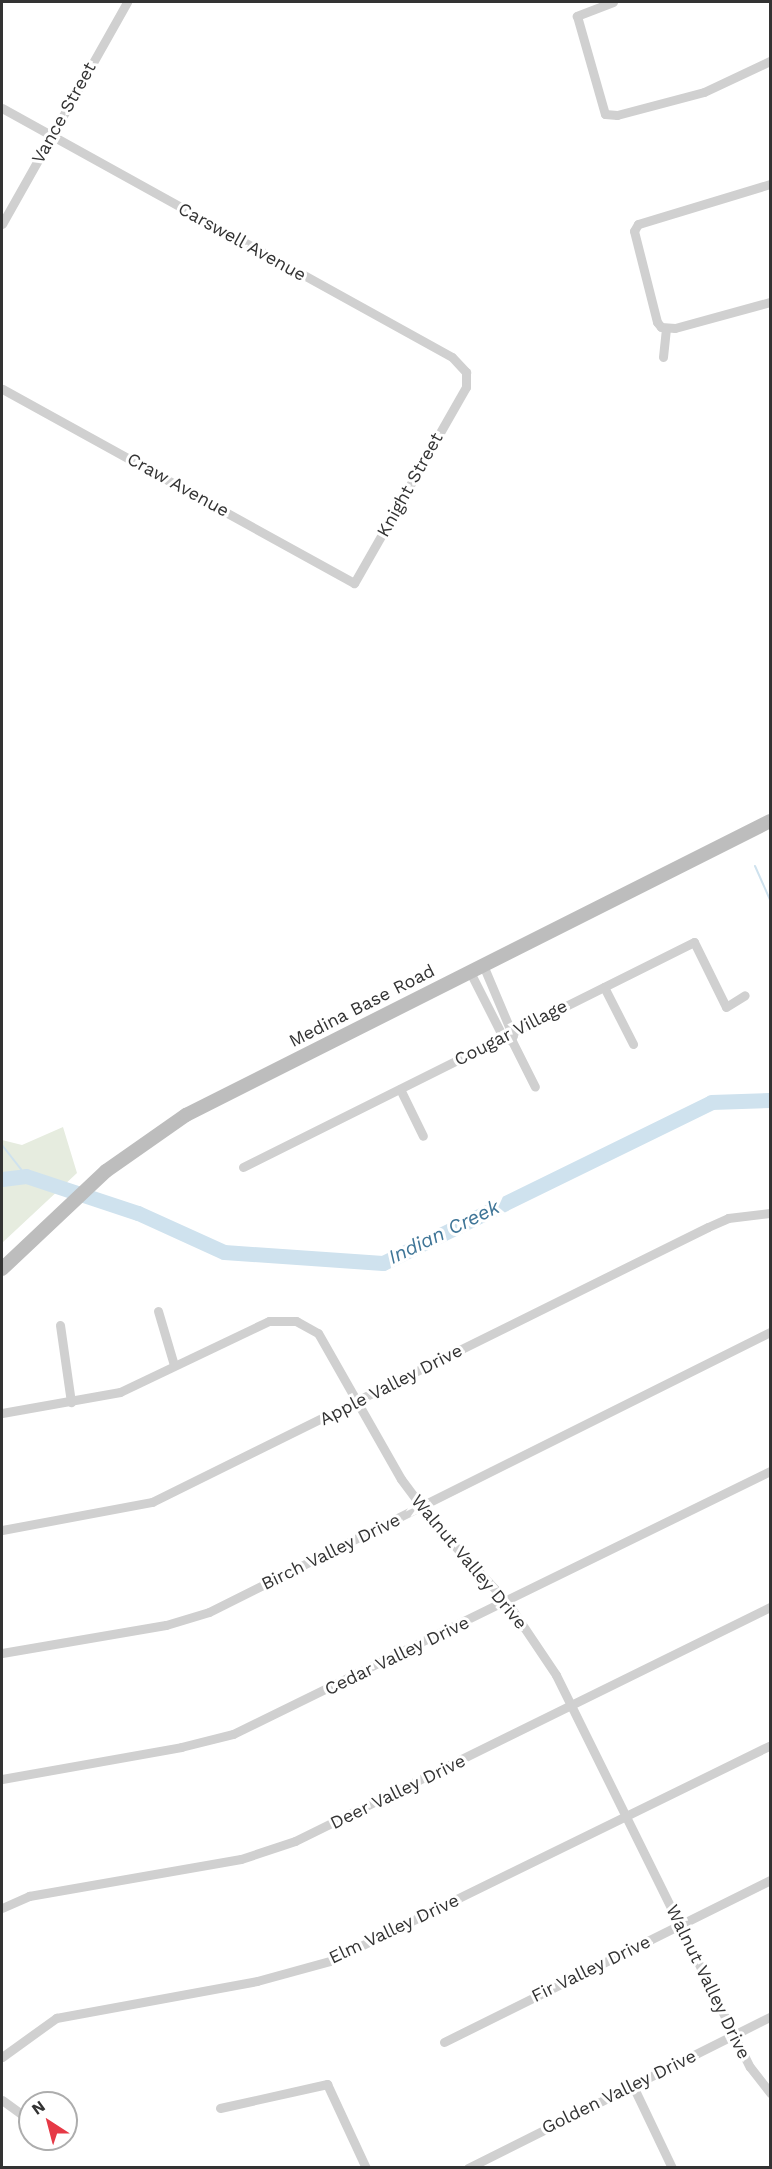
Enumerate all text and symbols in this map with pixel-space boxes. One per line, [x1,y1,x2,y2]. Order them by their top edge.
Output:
street label: Vance Street [27,58,101,168]
street label: Carswell Avenue [174,198,310,286]
street label: Knight Street [372,429,448,541]
street label: Craw Avenue [123,448,233,522]
street label: Medina Base Road [285,960,439,1052]
street label: Cougar Village [450,995,572,1071]
water label: Indian Creek [384,1195,504,1269]
street label: Apple Valley Drive [316,1339,466,1431]
street label: Walnut Valley Drive [406,1490,532,1634]
street label: Birch Valley Drive [258,1509,404,1595]
street label: Cedar Valley Drive [321,1611,473,1701]
street label: Deer Valley Drive [326,1750,470,1834]
street label: Elm Valley Drive [325,1889,463,1969]
street label: Walnut Valley Drive [661,1901,755,2063]
street label: Fir Valley Drive [527,1931,655,2007]
street label: Golden Valley Drive [538,2045,700,2139]
north arrow [18,2091,78,2151]
text: N [28,2096,49,2119]

